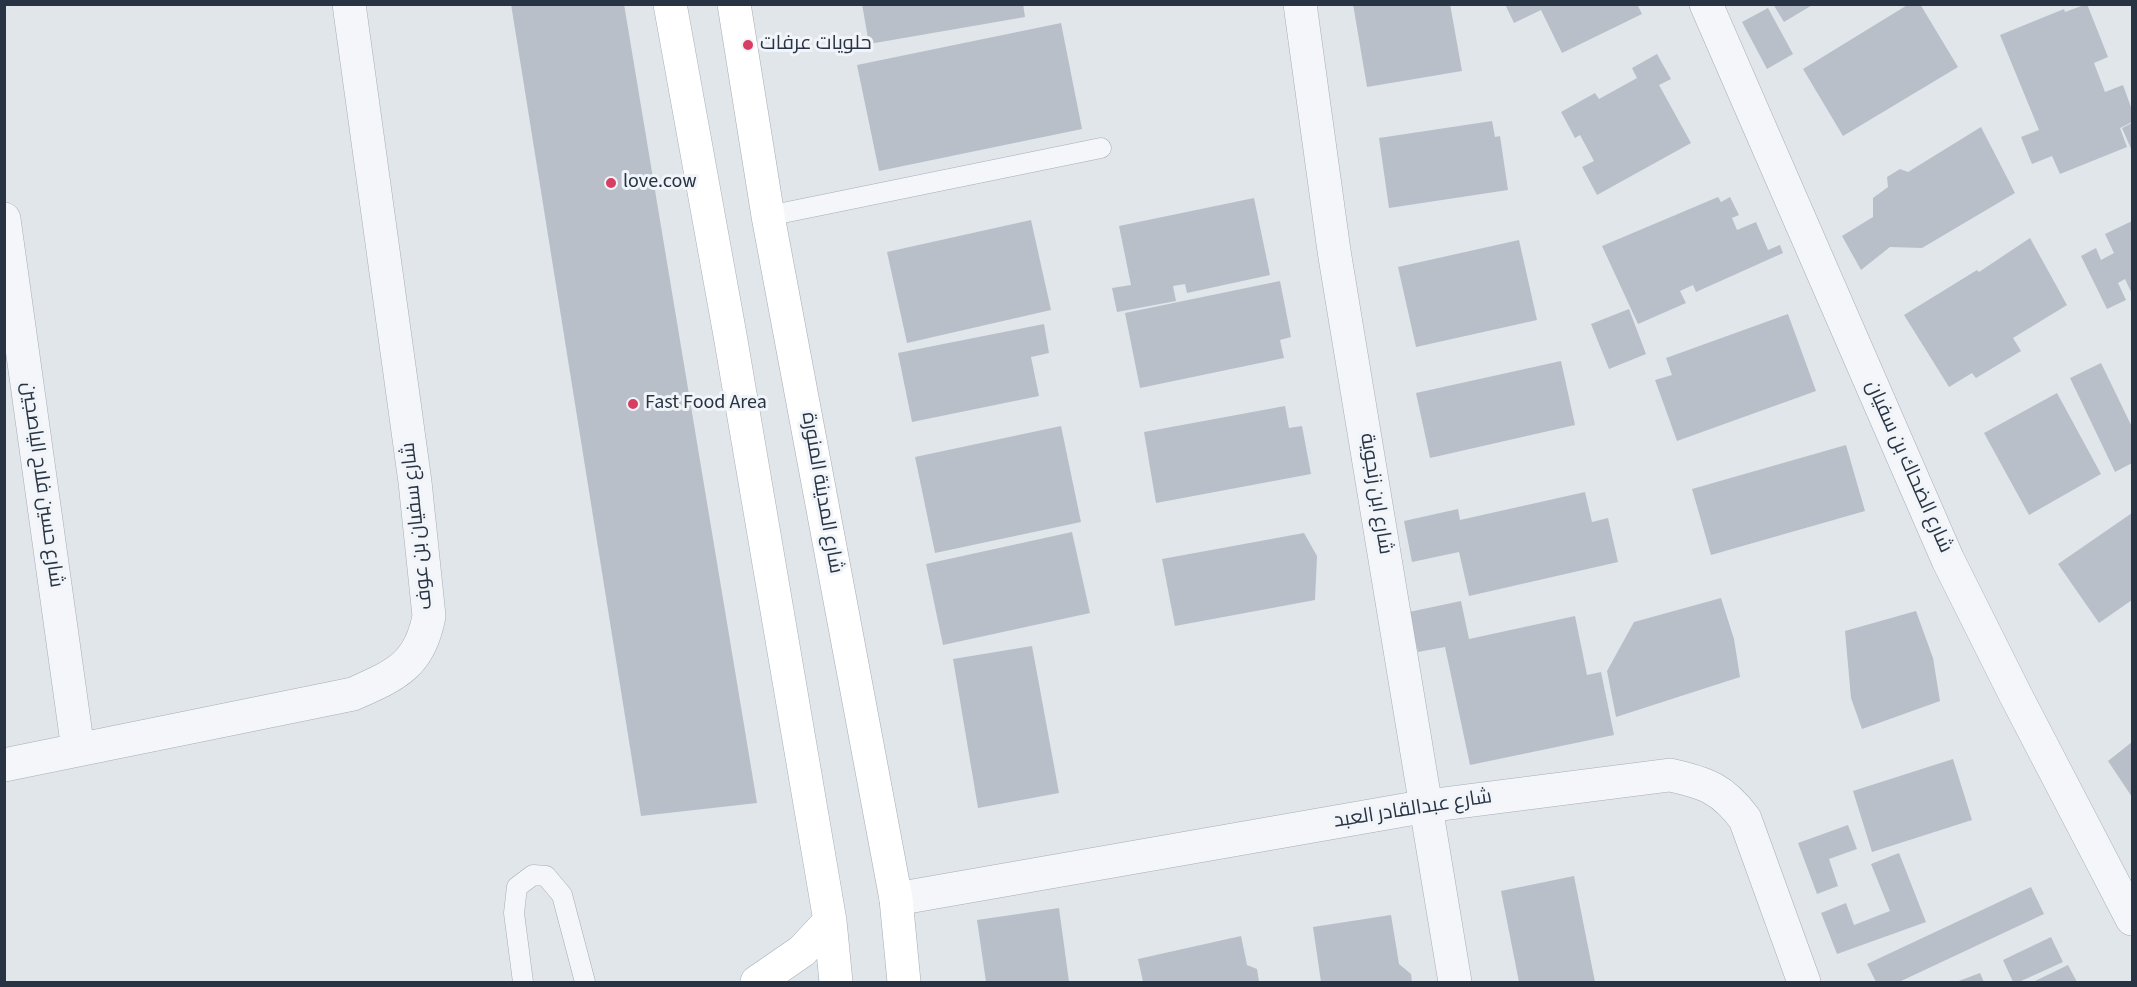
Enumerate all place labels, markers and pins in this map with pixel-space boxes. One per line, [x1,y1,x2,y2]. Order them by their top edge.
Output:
place label: حلويات عرفات [760,33,872,57]
marker: حلويات عرفات [741,38,755,52]
place label: love.cow [623,171,697,195]
marker: love.cow [604,176,618,190]
place label: Fast Food Area [645,392,767,416]
marker: Fast Food Area [626,397,640,411]

